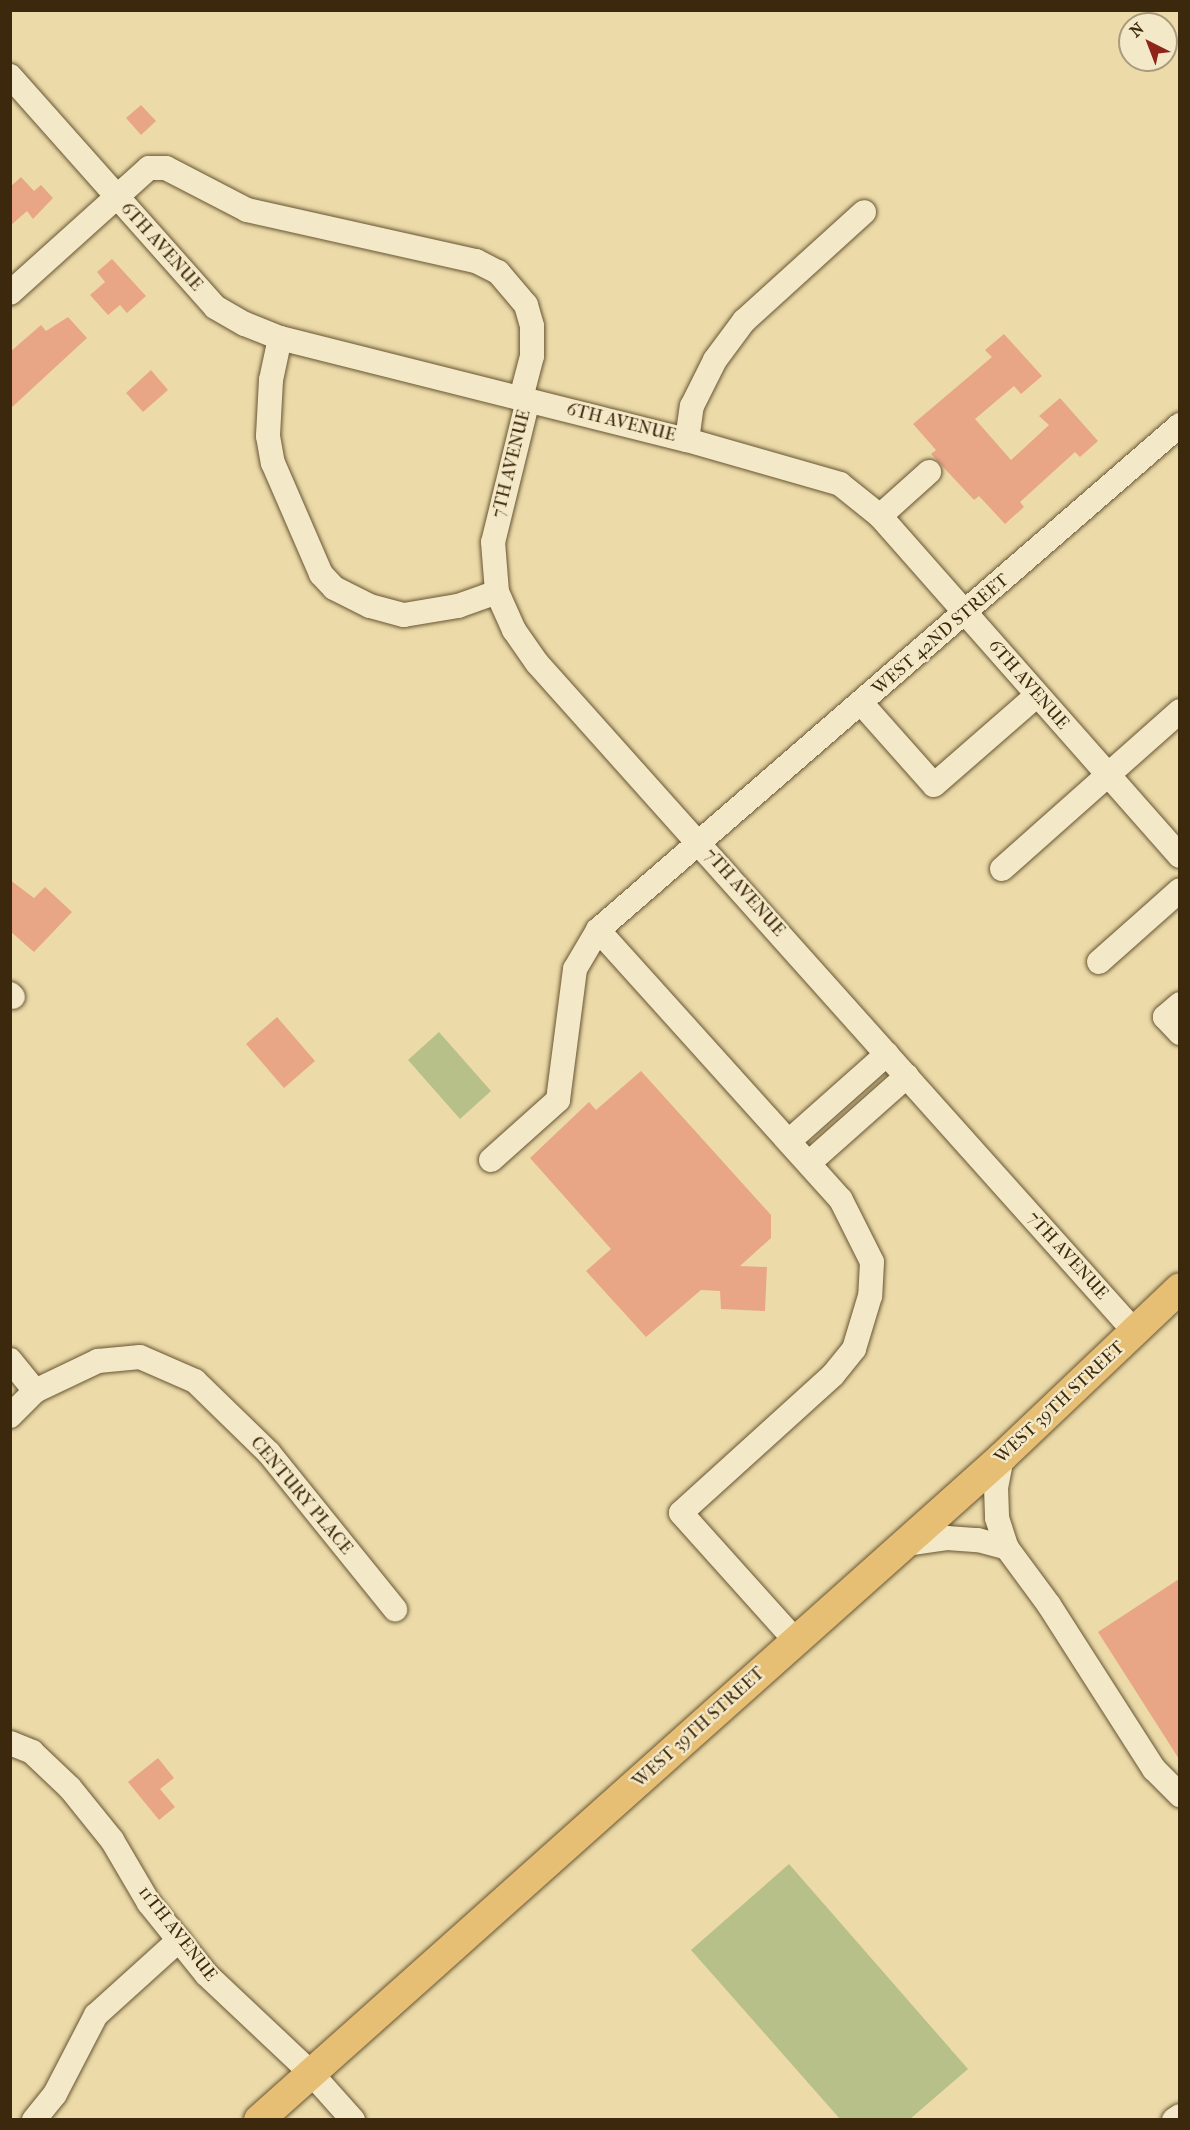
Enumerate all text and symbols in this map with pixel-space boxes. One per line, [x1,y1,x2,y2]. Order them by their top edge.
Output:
north arrow [1118,12,1178,72]
text: N [1126,19,1148,41]
street label: 6TH AVENUE [116,198,206,296]
street label: 6TH AVENUE [564,399,678,447]
street label: 7TH AVENUE [488,408,536,520]
street label: WEST 42ND STREET [868,570,1014,700]
street label: 6TH AVENUE [983,636,1073,734]
street label: 7TH AVENUE [699,845,789,941]
street label: 7TH AVENUE [1022,1208,1112,1304]
street label: WEST 39TH STREET [991,1337,1129,1469]
street label: CENTURY PLACE [245,1433,357,1559]
street label: WEST 39TH STREET [629,1663,769,1793]
street label: 11TH AVENUE [133,1882,221,1986]

